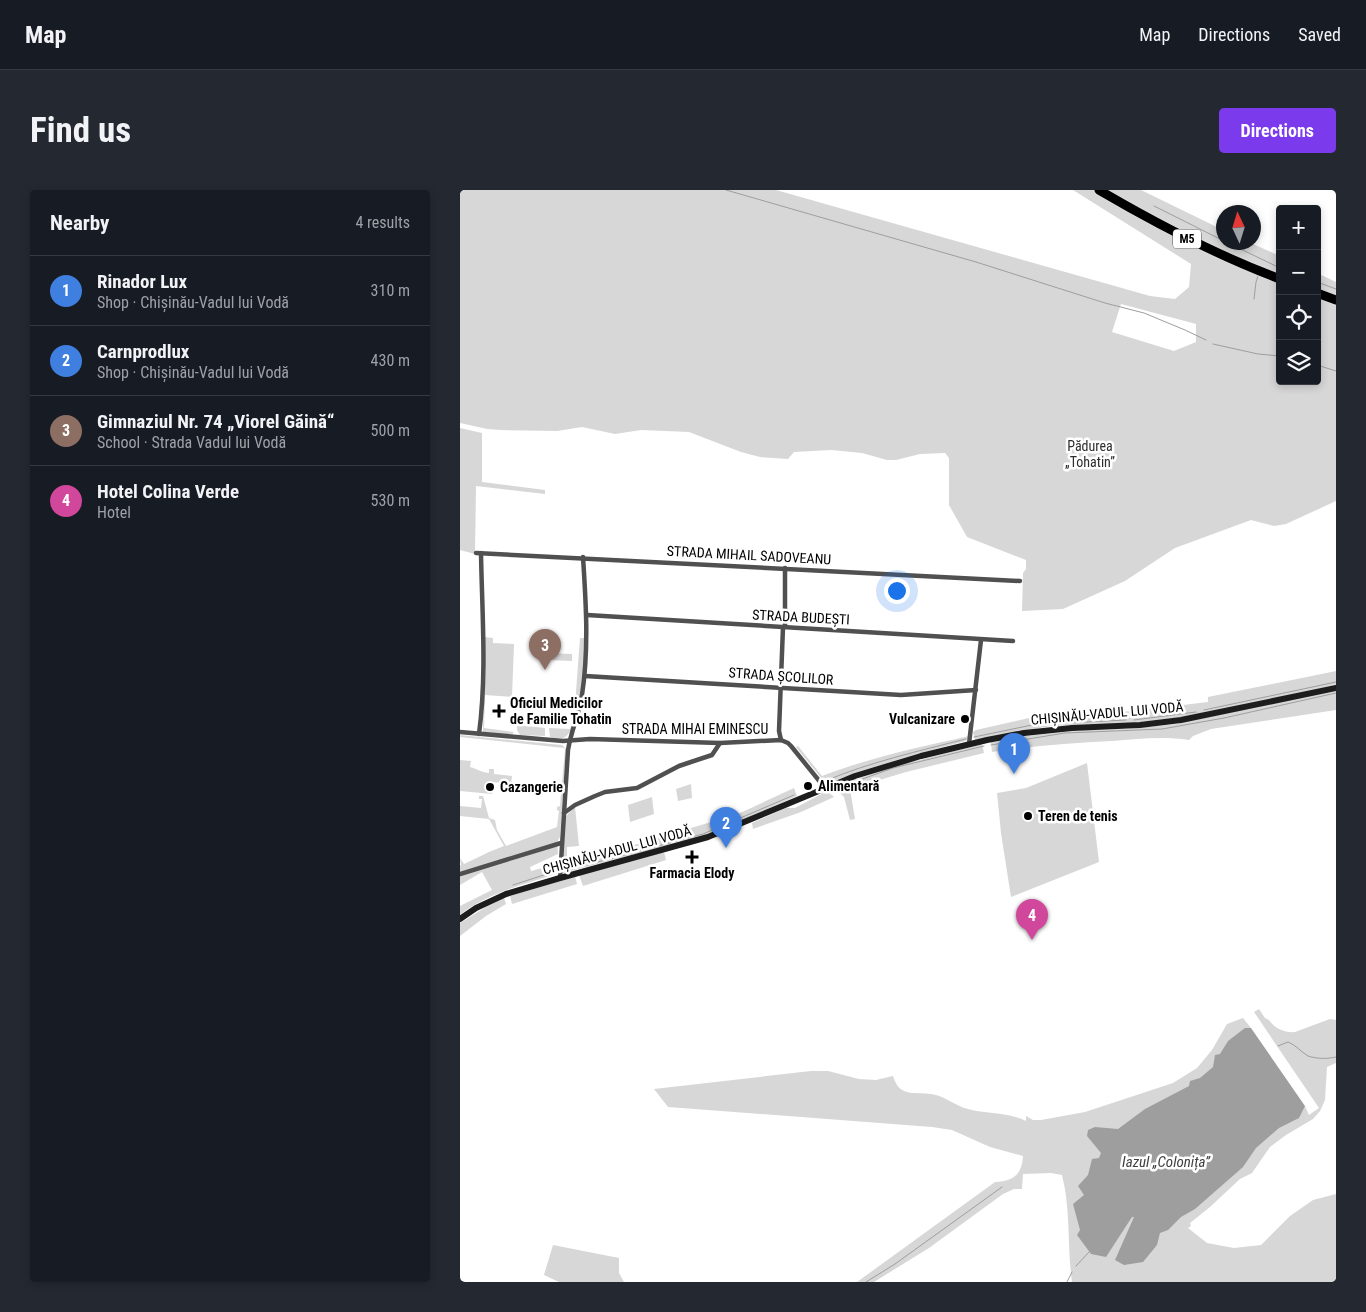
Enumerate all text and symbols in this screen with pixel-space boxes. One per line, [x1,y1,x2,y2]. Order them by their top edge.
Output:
text: Map [25,21,66,49]
text: Map [1139,24,1170,45]
text: Directions [1198,24,1270,45]
text: Saved [1298,24,1341,45]
button: Directions [1219,108,1336,153]
text: Find us [30,110,131,151]
north arrow [1216,205,1261,250]
map controls [1276,205,1321,385]
button: + [1276,205,1321,250]
text: Nearby [50,211,109,235]
text: 4 results [355,213,410,232]
road number: M5 [1173,230,1201,249]
button: − [1276,250,1321,295]
text: Rinador Lux [97,270,187,293]
text: 1 [62,281,70,300]
text: 310 m [371,281,410,300]
text: Shop · Chișinău-Vadul lui Vodă [97,293,289,312]
button: locate [1276,295,1321,340]
text: Carnprodlux [97,340,189,363]
button: layers [1276,340,1321,385]
text: 2 [62,351,70,370]
text: 430 m [371,351,410,370]
text: Shop · Chișinău-Vadul lui Vodă [97,363,289,382]
text: Gimnaziul Nr. 74 „Viorel Găină“ [97,410,334,433]
text: 3 [62,421,70,440]
text: 500 m [371,421,410,440]
text: School · Strada Vadul lui Vodă [97,433,286,452]
park label: Pădurea „Tohatin” [1065,438,1115,470]
text: Hotel Colina Verde [97,480,239,503]
text: 4 [62,491,70,510]
text: 530 m [371,491,410,510]
text: Hotel [97,503,131,522]
street label: STRADA MIHAIL SADOVEANU [666,543,832,567]
your location [884,578,910,604]
street label: STRADA BUDEȘTI [752,606,850,629]
pin: 3 [529,629,561,670]
street label: STRADA ȘCOLILOR [728,664,835,689]
place label: Oficiul Medicilor de Familie Tohatin [510,695,612,727]
street label: CHIȘINĂU-VADUL LUI VODĂ [1030,698,1184,729]
marker: Oficiul Medicilor de Familie Tohatin [492,704,506,718]
place label: Vulcanizare [889,711,955,727]
marker: Vulcanizare [959,713,971,725]
street label: STRADA MIHAI EMINESCU [622,721,768,737]
pin: 1 [998,733,1030,774]
place label: Alimentară [818,778,880,794]
place label: Cazangerie [500,779,563,795]
marker: Alimentară [802,780,814,792]
marker: Cazangerie [484,781,496,793]
pin: 2 [710,807,742,848]
place label: Teren de tenis [1038,808,1118,824]
marker: Teren de tenis [1022,810,1034,822]
street label: CHIȘINĂU-VADUL LUI VODĂ [541,822,693,879]
marker: Farmacia Elody [686,851,698,863]
place label: Farmacia Elody [650,865,735,881]
pin: 4 [1016,899,1048,940]
water label: Iazul „Colonița” [1122,1153,1211,1171]

